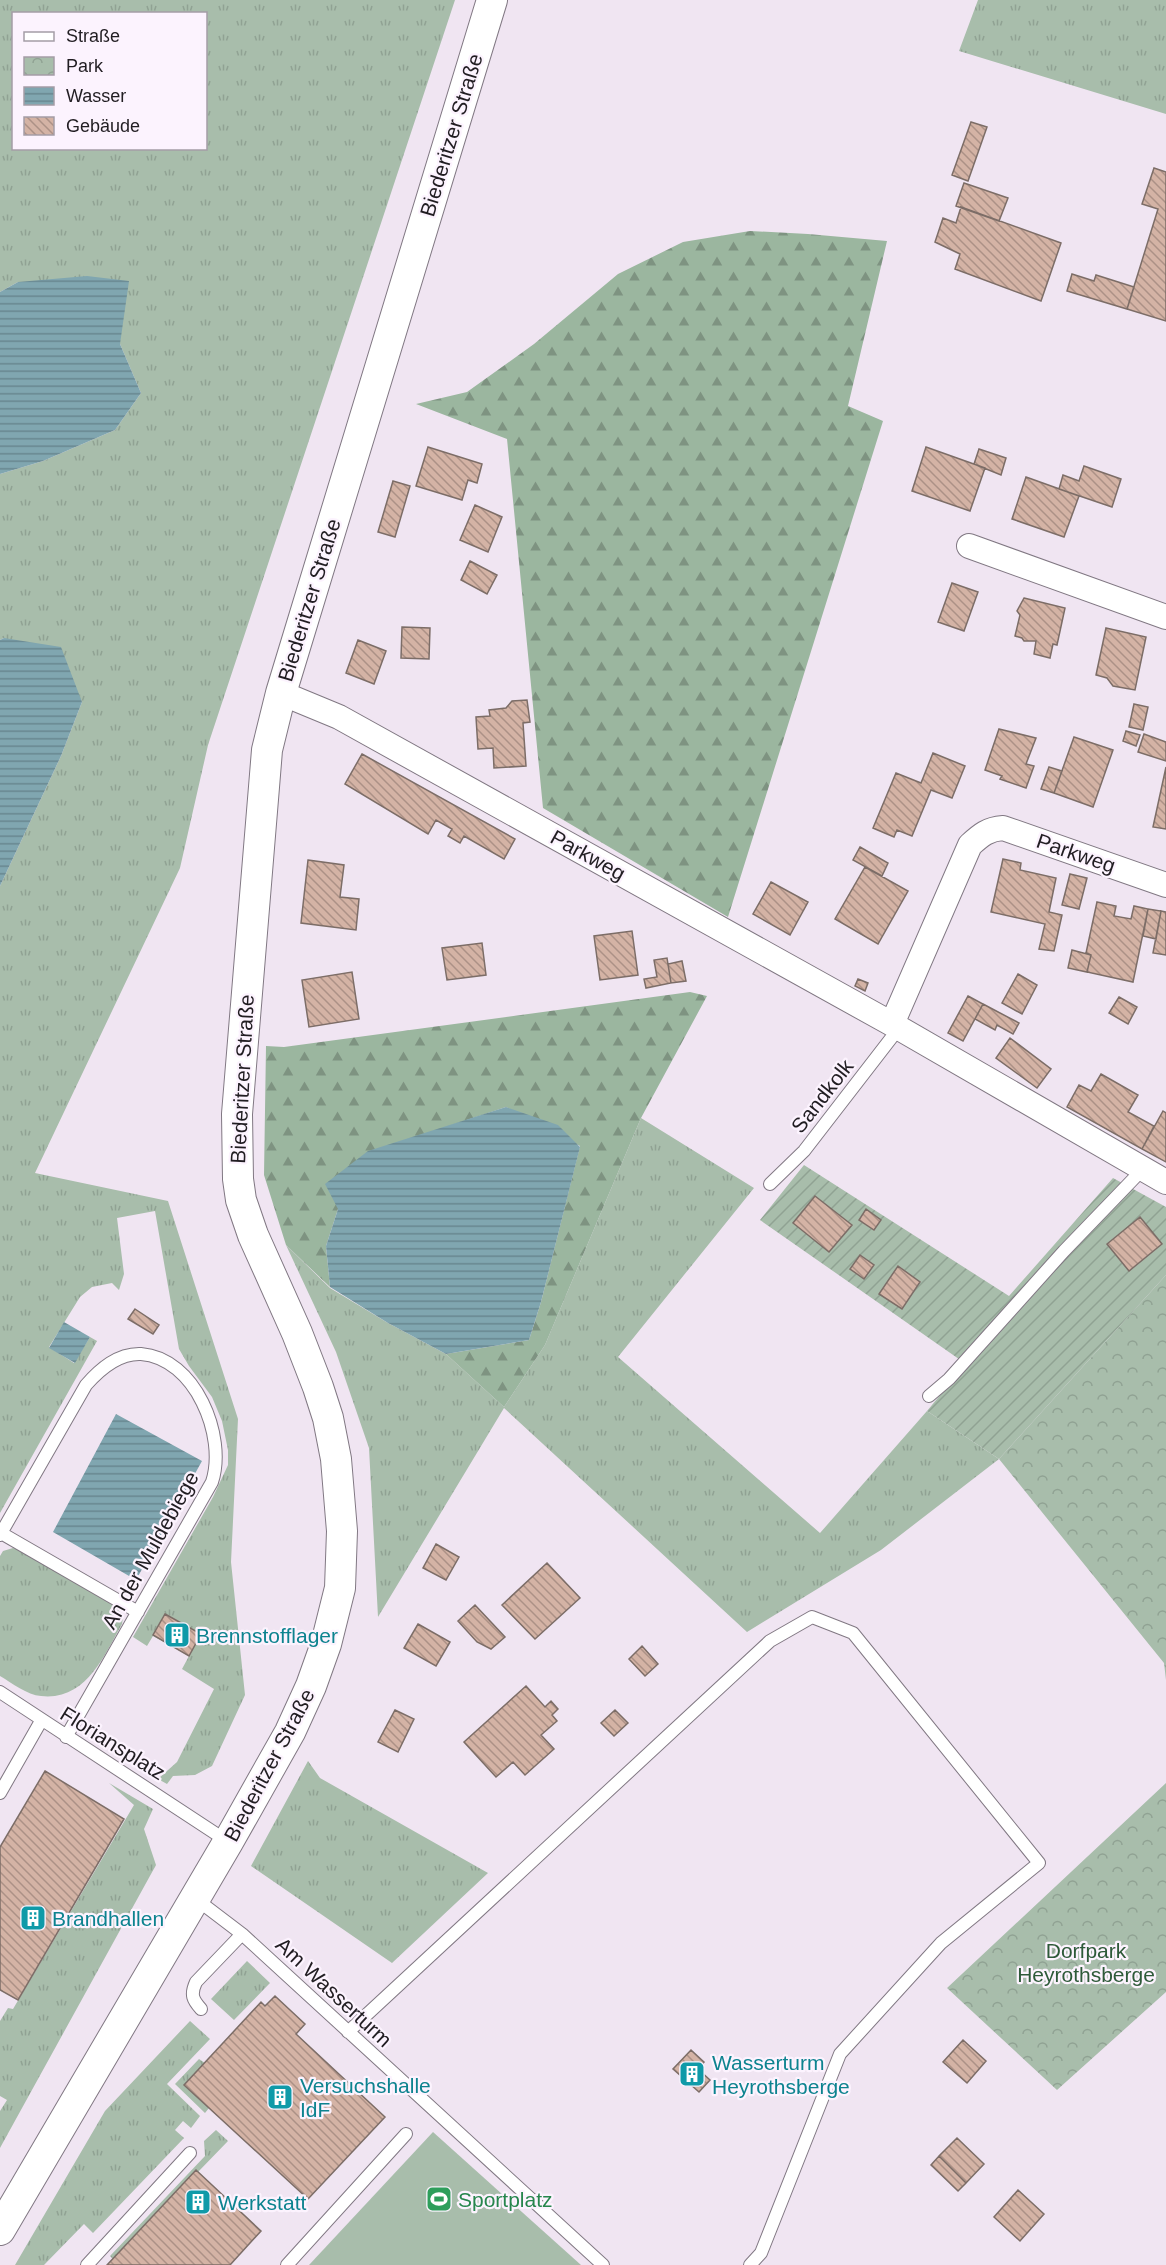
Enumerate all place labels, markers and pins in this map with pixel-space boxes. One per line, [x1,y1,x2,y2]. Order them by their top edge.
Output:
building icon: Brennstofflager [162,1620,192,1650]
place label: Brennstofflager [196,1624,338,1647]
building icon: Brandhallen [18,1903,48,1933]
place label: Brandhallen [52,1907,164,1930]
place label: Wasserturm Heyrothsberge [712,2051,850,2098]
building icon: Wasserturm Heyrothsberge [677,2059,707,2089]
place label: Versuchshalle IdF [300,2074,431,2121]
building icon: Versuchshalle IdF [265,2082,295,2112]
sports icon: Sportplatz [424,2184,454,2214]
building icon: Werkstatt [183,2187,213,2217]
place label: Sportplatz [458,2188,553,2211]
place label: Werkstatt [218,2191,306,2214]

